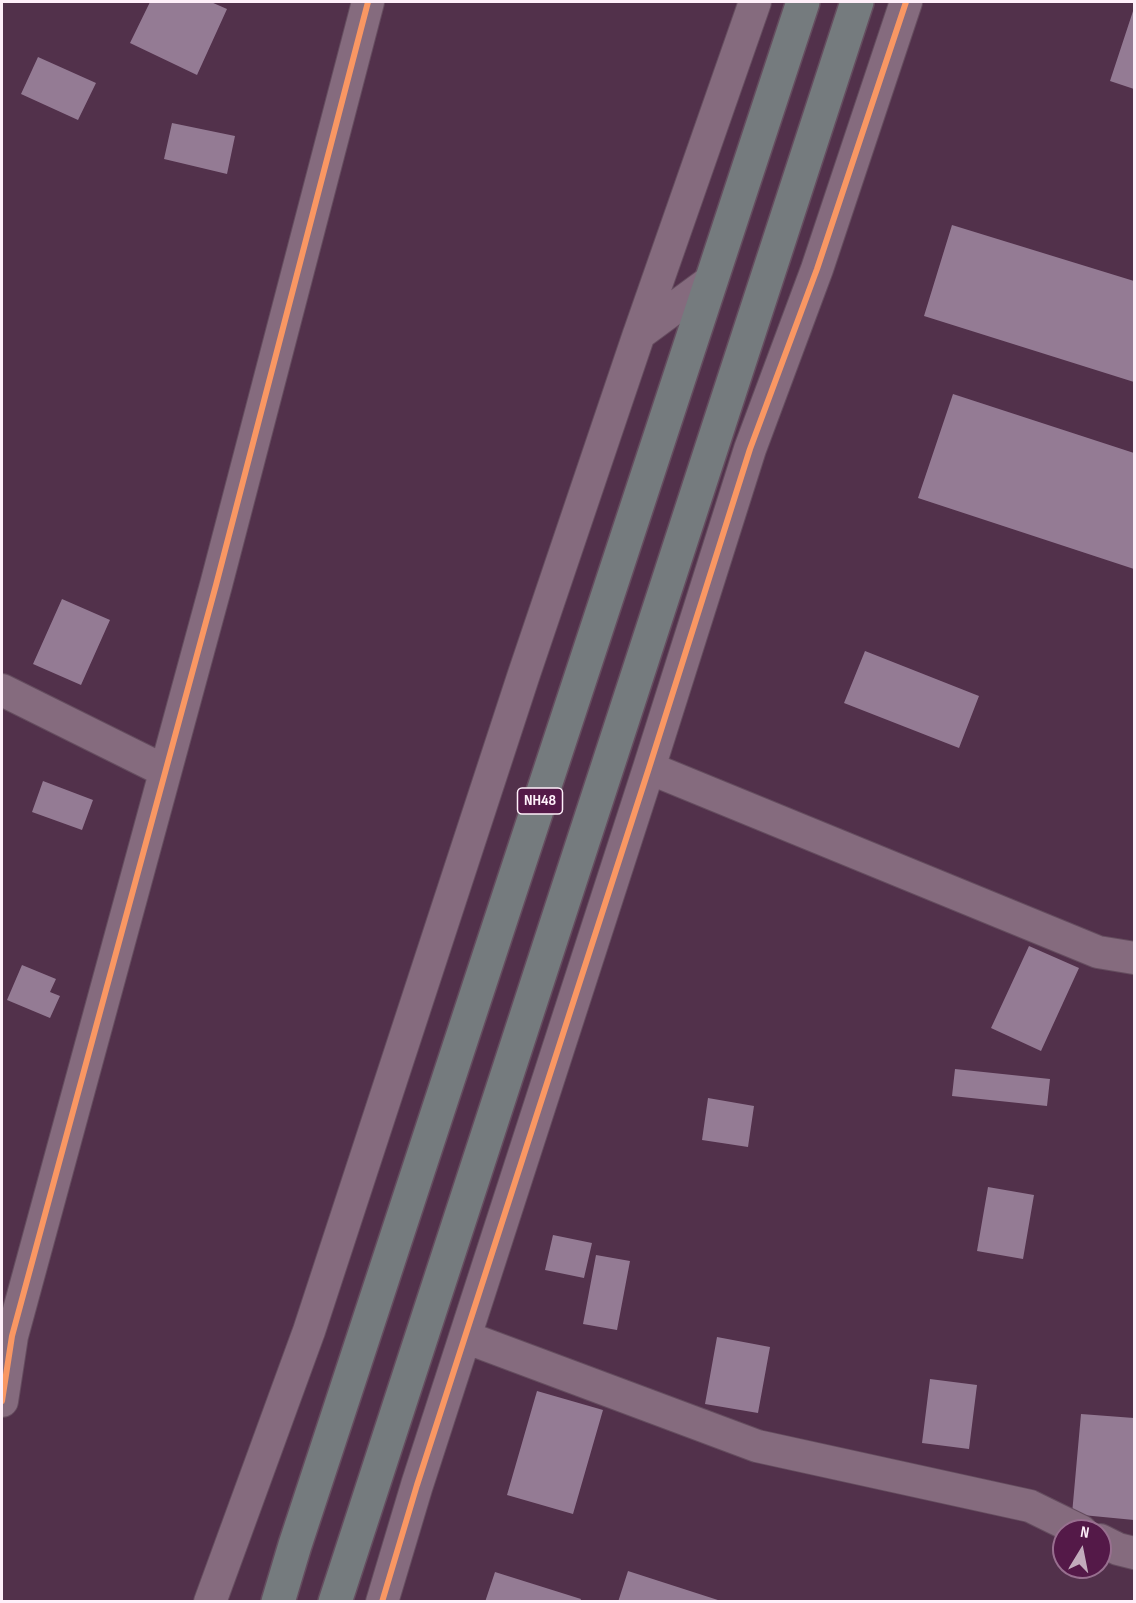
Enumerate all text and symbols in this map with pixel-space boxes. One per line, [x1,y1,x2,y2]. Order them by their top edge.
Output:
road number: NH48 [518,788,562,814]
north arrow [1052,1519,1112,1579]
text: N [1079,1523,1091,1543]

